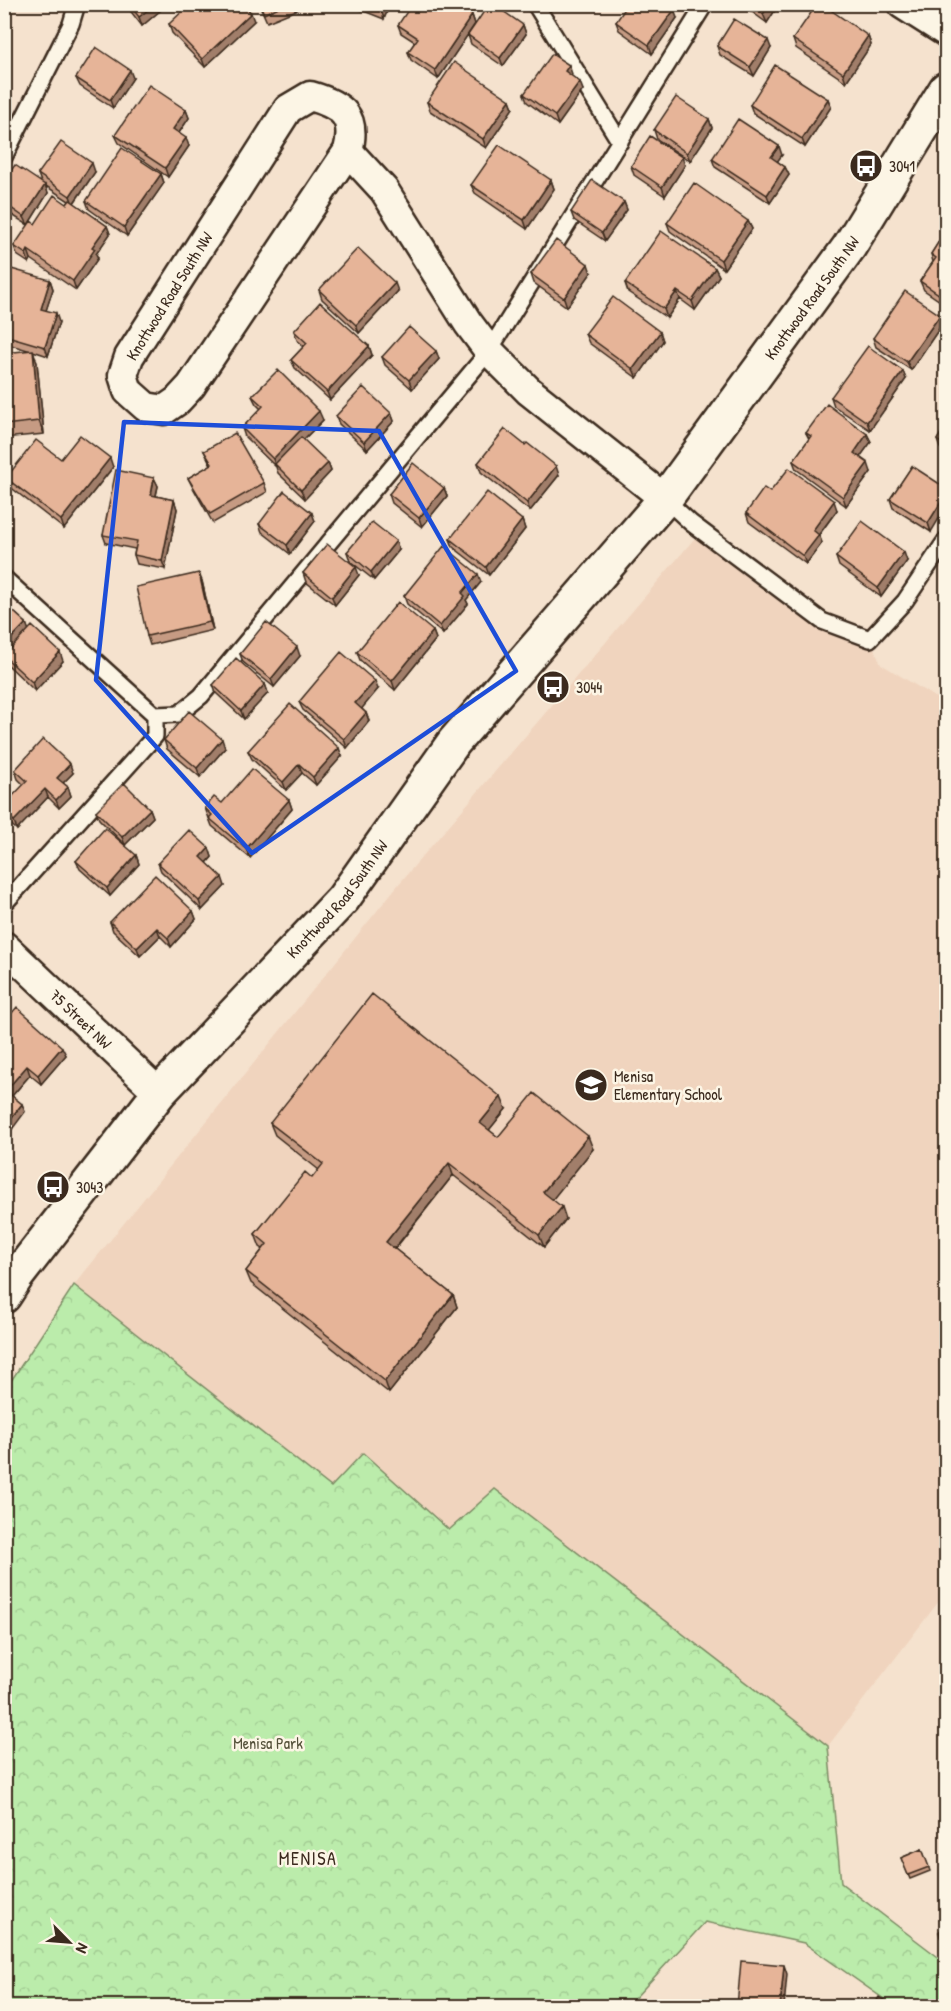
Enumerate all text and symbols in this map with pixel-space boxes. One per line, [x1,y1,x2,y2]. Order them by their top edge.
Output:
bus stop icon: 3041 [848,148,884,184]
place label: 3041 [889,155,915,177]
street label: Knottwood Road South NW [121,227,218,364]
street label: Knottwood Road South NW [759,232,864,364]
bus stop icon: 3044 [535,669,571,705]
place label: 3044 [576,676,602,698]
street label: Knottwood Road South NW [281,835,393,963]
street label: 75 Street NW [45,984,117,1054]
place label: Menisa Elementary School [614,1065,723,1105]
school or university icon: Menisa Elementary School [573,1067,609,1103]
bus stop icon: 3043 [35,1169,71,1205]
place label: 3043 [76,1176,104,1198]
park label: Menisa Park [233,1732,303,1754]
district label: MENISA [279,1846,337,1871]
north arrow [39,1912,99,1972]
text: N [71,1940,94,1957]

